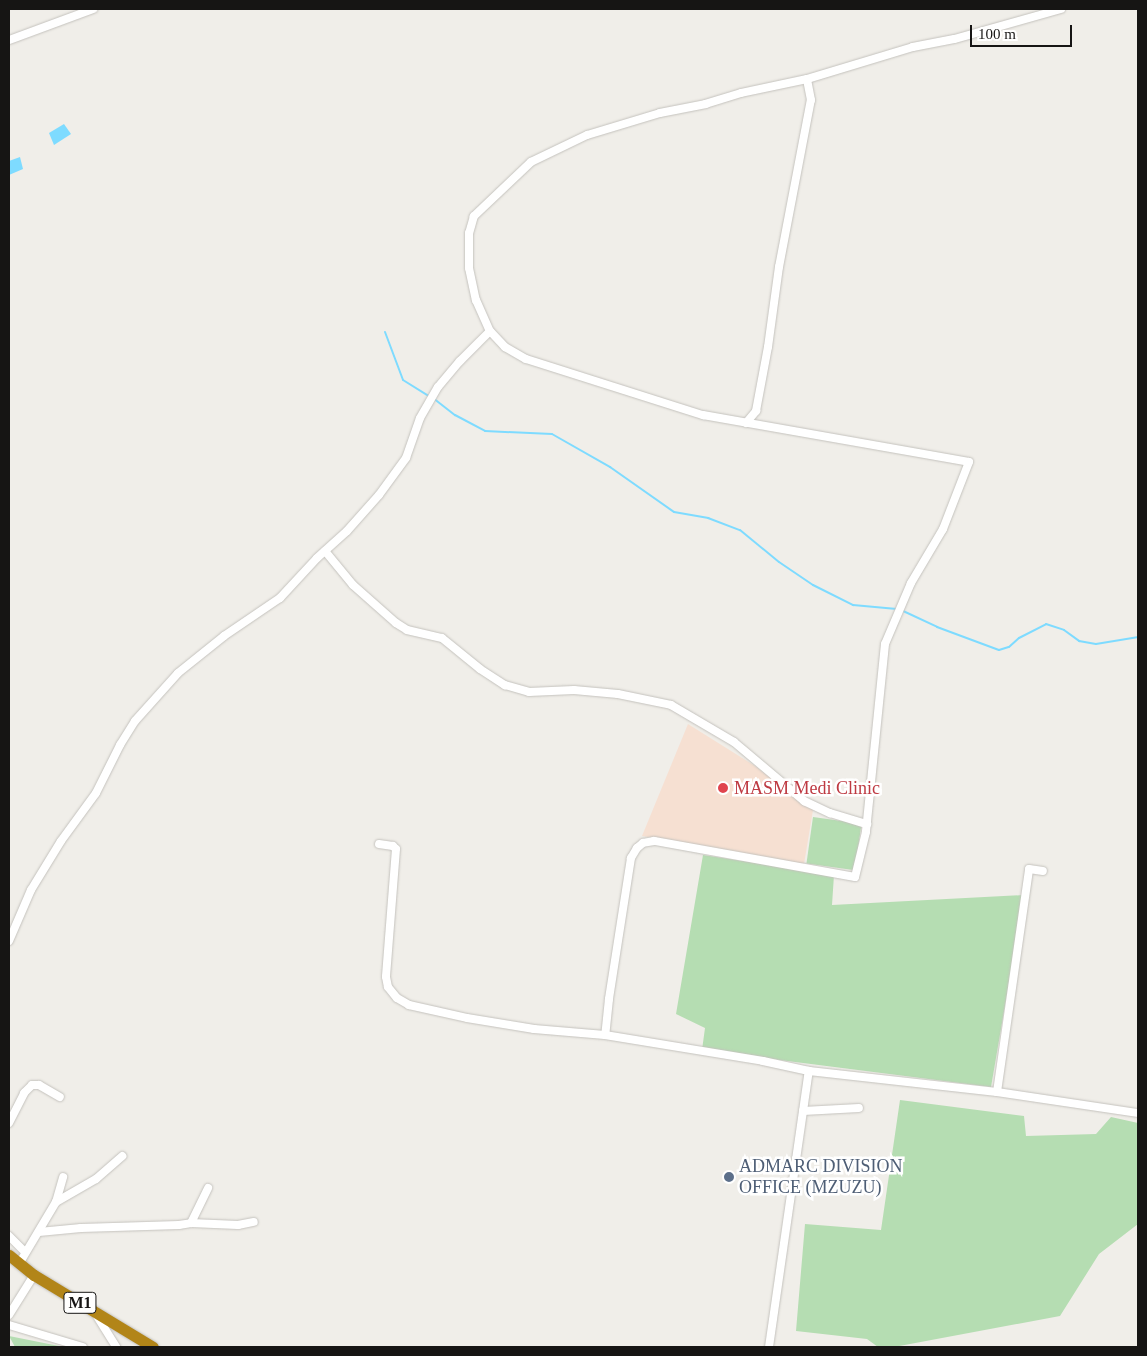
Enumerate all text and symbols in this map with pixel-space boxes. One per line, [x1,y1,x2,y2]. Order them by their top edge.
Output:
scale bar [972,15,1074,47]
text: 100 m [978,26,1016,42]
place label: MASM Medi Clinic [734,777,880,799]
marker: MASM Medi Clinic [716,781,730,795]
place label: ADMARC DIVISION OFFICE (MZUZU) [739,1156,903,1198]
marker: ADMARC DIVISION OFFICE (MZUZU) [723,1171,735,1183]
road number: M1 [62,1290,98,1316]

